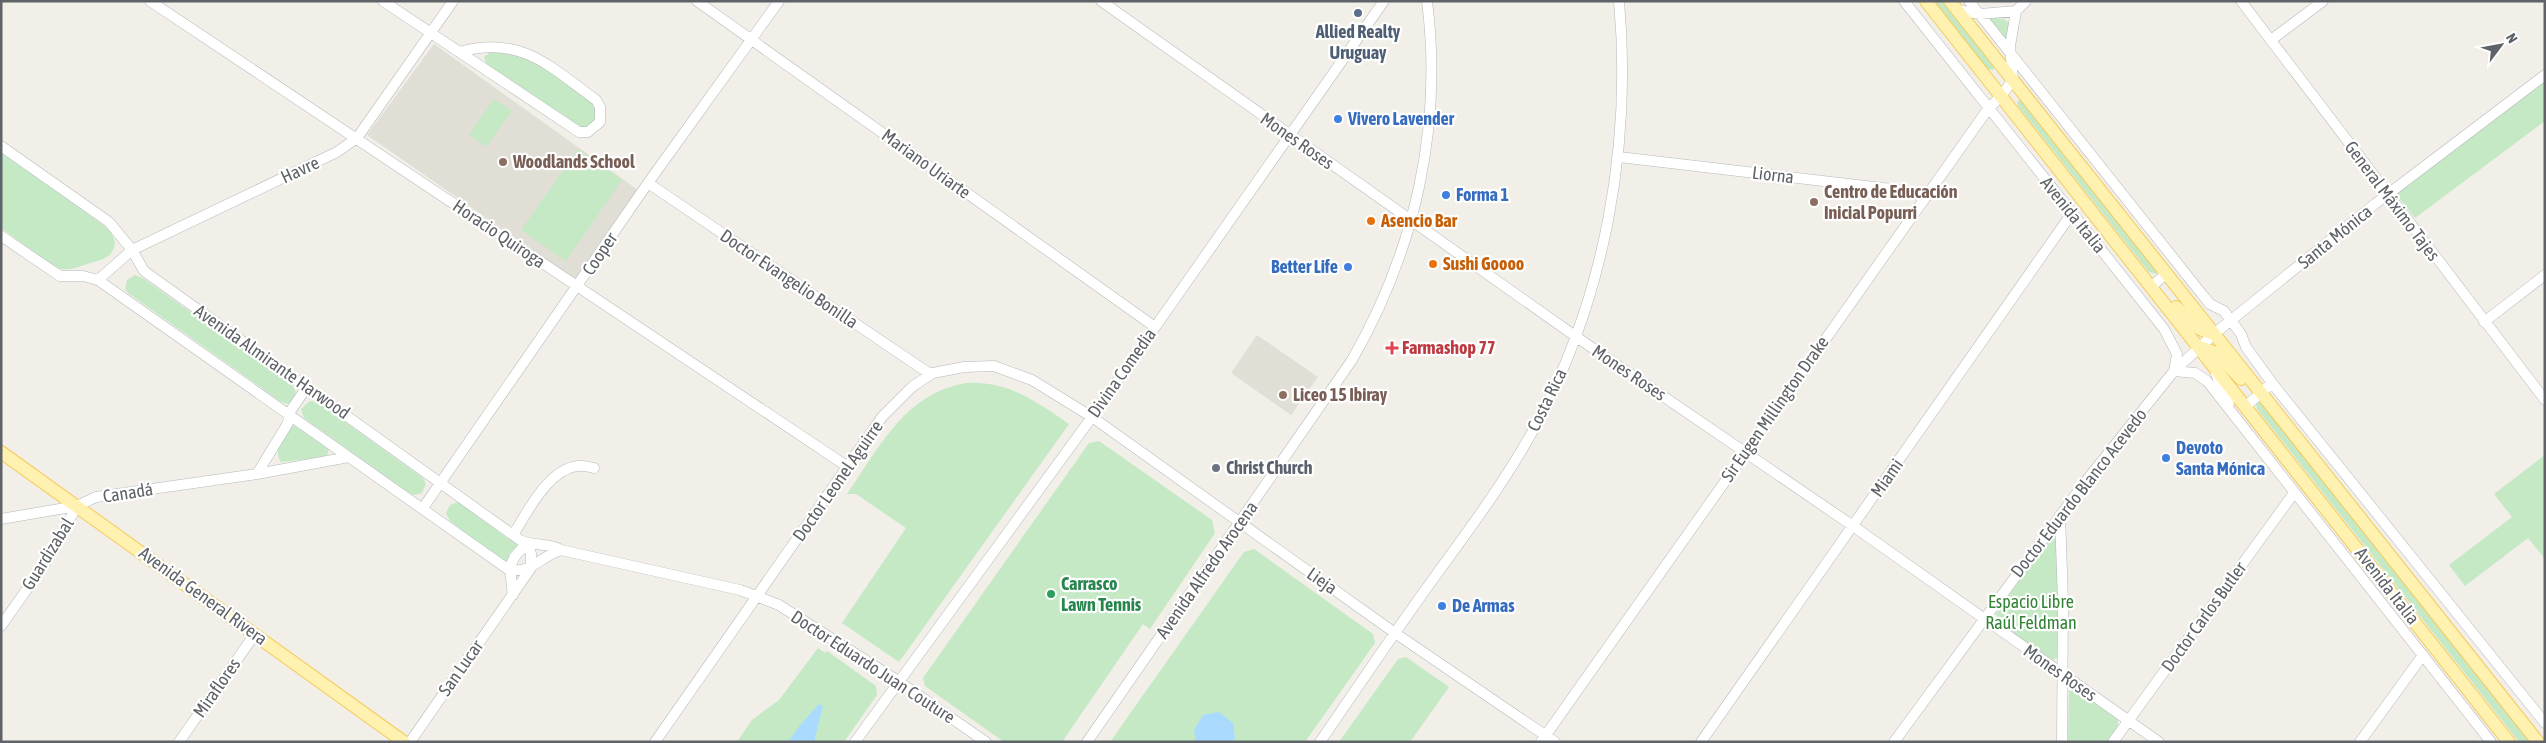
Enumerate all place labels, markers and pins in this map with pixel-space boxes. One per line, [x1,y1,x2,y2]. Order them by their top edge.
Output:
marker: Allied Realty Uruguay [1352,7,1364,19]
place label: Allied Realty Uruguay [1315,21,1401,63]
place label: Vivero Lavender [1347,108,1455,129]
marker: Vivero Lavender [1332,113,1344,125]
place label: Woodlands School [512,151,635,172]
marker: Woodlands School [497,156,509,168]
place label: Centro de Educación Inicial Popurri [1824,181,1958,223]
place label: Forma 1 [1456,184,1509,205]
marker: Forma 1 [1440,189,1452,201]
marker: Centro de Educación Inicial Popurri [1808,196,1820,208]
place label: Asencio Bar [1380,210,1458,231]
marker: Asencio Bar [1365,215,1377,227]
place label: Sushi Goooo [1443,253,1524,274]
place label: Better Life [1271,256,1338,277]
marker: Sushi Goooo [1427,258,1439,270]
marker: Better Life [1342,261,1354,273]
place label: Farmashop 77 [1402,337,1495,358]
marker: Farmashop 77 [1386,342,1398,354]
place label: Liceo 15 Ibiray [1293,384,1388,405]
marker: Liceo 15 Ibiray [1277,389,1289,401]
place label: Devoto Santa Mónica [2176,437,2265,479]
marker: Devoto Santa Mónica [2160,452,2172,464]
place label: Christ Church [1226,457,1313,478]
marker: Christ Church [1210,462,1222,474]
place label: Carrasco Lawn Tennis [1061,573,1142,615]
marker: Carrasco Lawn Tennis [1045,588,1057,600]
place label: De Armas [1452,595,1515,616]
marker: De Armas [1436,600,1448,612]

